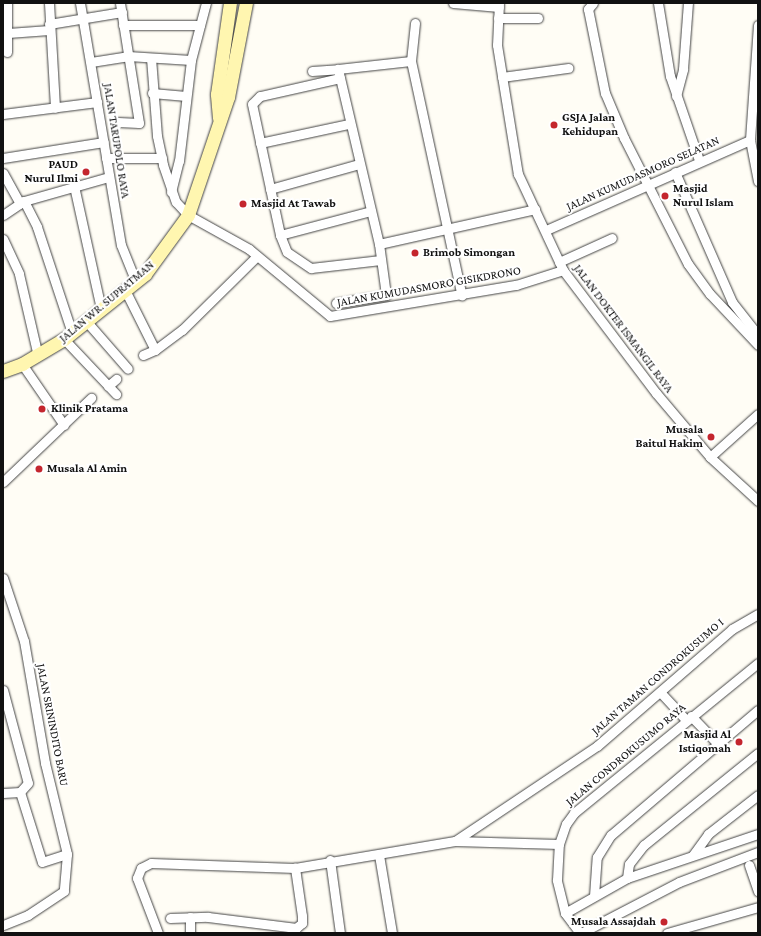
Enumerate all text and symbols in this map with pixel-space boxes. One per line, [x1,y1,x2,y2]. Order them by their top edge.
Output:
street label: JALAN TARUPOLO RAYA [100,83,132,199]
place label: GSJA Jalan Kehidupan [562,111,618,139]
marker: GSJA Jalan Kehidupan [549,120,559,130]
street label: JALAN KUMUDASMORO SELATAN [564,134,722,214]
place label: PAUD Nurul Ilmi [25,158,78,186]
marker: PAUD Nurul Ilmi [81,167,91,177]
place label: Masjid Nurul Islam [673,182,734,210]
marker: Masjid Nurul Islam [660,191,670,201]
place label: Masjid At Tawab [251,197,336,211]
marker: Masjid At Tawab [238,199,248,209]
place label: Brimob Simongan [423,246,515,260]
marker: Brimob Simongan [410,248,420,258]
street label: JALAN WR. SUPRATMAN [57,258,157,346]
street label: JALAN DOKTER ISMANGIL RAYA [570,262,676,396]
street label: JALAN KUMUDASMORO GISIKDRONO [336,264,522,310]
place label: Klinik Pratama [51,402,128,416]
marker: Klinik Pratama [36,403,48,415]
place label: Musala Baitul Hakim [635,423,703,451]
marker: Musala Baitul Hakim [706,432,716,442]
place label: Musala Al Amin [47,462,127,476]
marker: Musala Al Amin [34,464,44,474]
street label: JALAN TAMAN CONDROKUSUMO I [589,616,727,738]
street label: JALAN SRININDITO BARU [33,662,71,788]
street label: JALAN CONDROKUSUMO RAYA [563,701,689,809]
place label: Masjid Al Istiqomah [679,728,731,756]
marker: Masjid Al Istiqomah [734,737,744,747]
place label: Musala Assajdah [571,915,656,929]
marker: Musala Assajdah [659,917,669,927]

